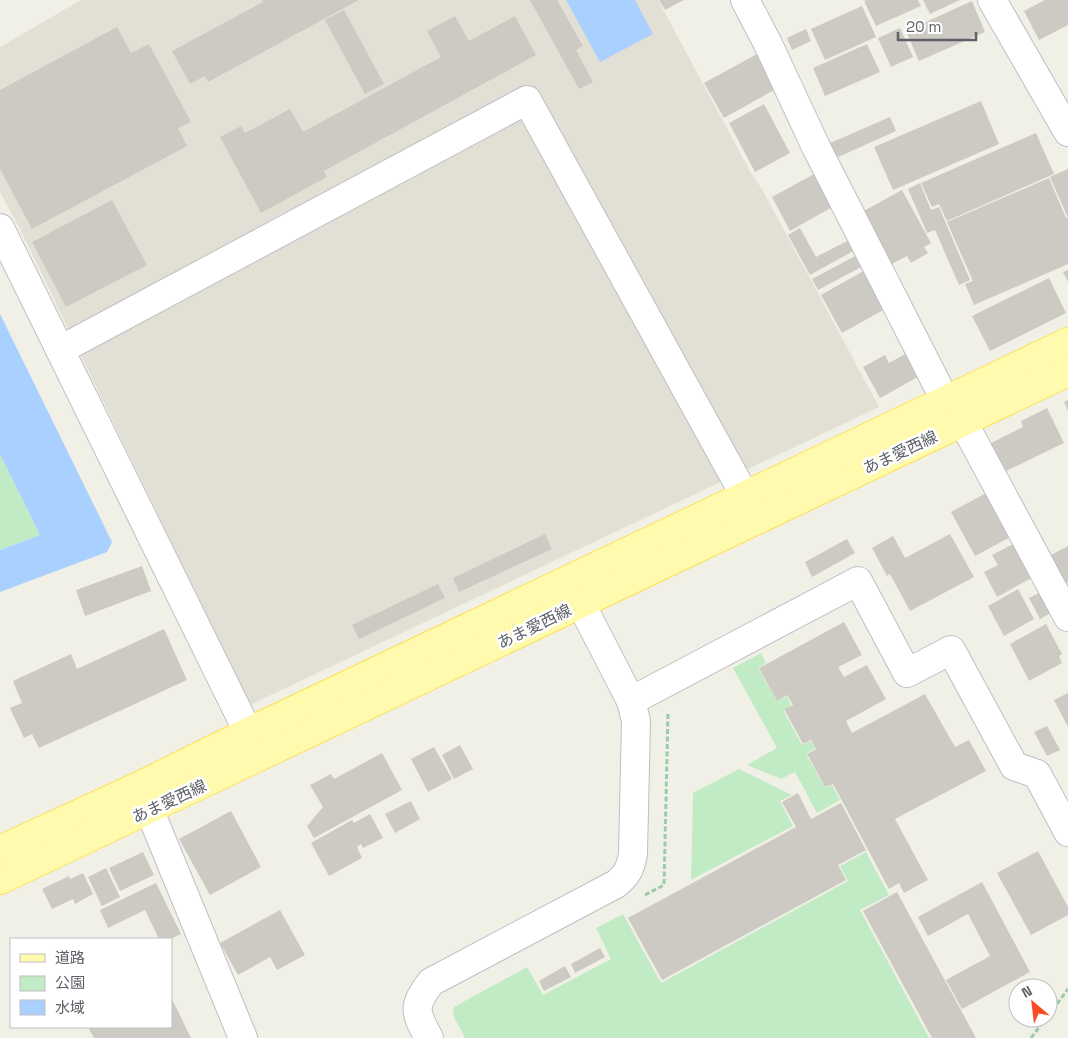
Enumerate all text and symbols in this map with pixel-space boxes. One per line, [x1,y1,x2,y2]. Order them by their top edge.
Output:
scale bar [898,10,976,42]
text: 20 m [906,17,941,36]
street label: あま愛西線 [860,426,941,479]
street label: あま愛西線 [494,599,575,653]
street label: あま愛西線 [129,775,210,828]
legend [10,938,172,1028]
text: 道路 [55,948,85,967]
text: 公園 [55,973,85,992]
north arrow [1008,978,1058,1028]
text: N [1019,981,1035,1002]
text: 水域 [55,998,85,1017]

